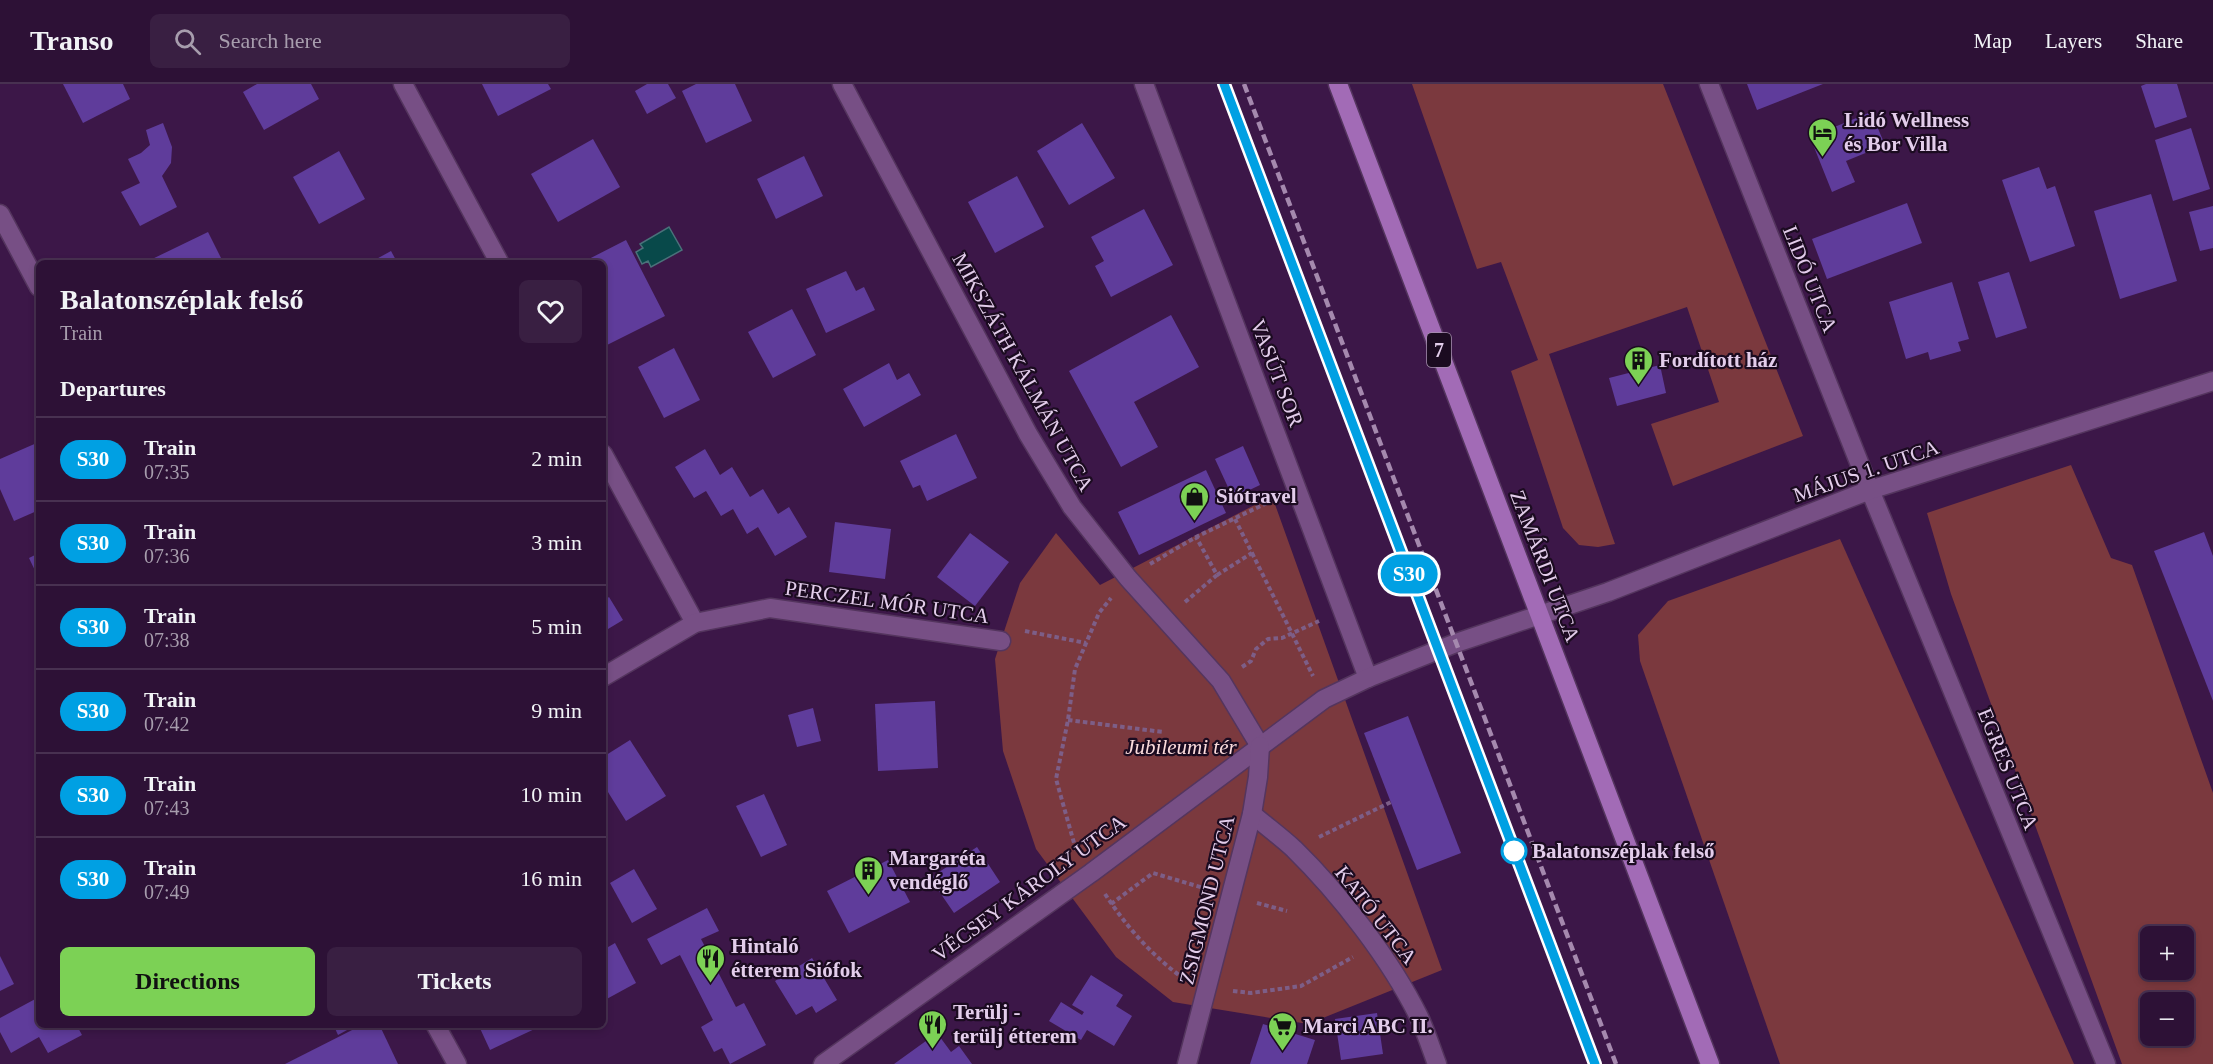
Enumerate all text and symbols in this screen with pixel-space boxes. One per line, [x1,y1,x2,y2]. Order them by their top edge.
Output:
search box [150,14,570,68]
text: Transo [30,25,114,56]
icon: search [171,25,204,58]
text: Search here [219,28,322,53]
text: Map [1974,29,2012,53]
text: Layers [2045,29,2102,53]
text: Share [2135,29,2183,53]
place label: Lidó Wellness és Bor Villa [1844,108,1969,156]
hotel icon: Lidó Wellness és Bor Villa [1807,116,1839,158]
street label: LIDÓ UTCA [1778,222,1843,336]
street label: MIKSZÁTH KÁLMÁN UTCA [947,249,1099,496]
button: heart [519,280,582,343]
text: Balatonszéplak felső [60,284,303,315]
street label: VASÚT SOR [1246,316,1308,430]
text: Train [60,322,103,344]
road number: 7 [1427,333,1451,367]
building icon: Fordított ház [1622,344,1654,386]
place label: Fordított ház [1659,348,1777,372]
text: Departures [60,376,166,401]
text: Train [144,435,196,460]
street label: MÁJUS 1. UTCA [1790,435,1943,507]
text: 2 min [531,446,582,471]
text: S30 [77,447,109,471]
text: 07:35 [144,461,190,483]
shop icon: Siótravel [1179,480,1211,522]
place label: Siótravel [1216,484,1297,508]
street label: ZAMÁRDI UTCA [1505,487,1585,646]
text: Train [144,519,196,544]
text: 3 min [531,530,582,555]
text: S30 [77,531,109,555]
text: 07:36 [144,545,190,567]
line badge: S30 [1374,554,1444,594]
text: S30 [1393,562,1425,586]
street label: PERCZEL MÓR UTCA [783,576,991,628]
text: Train [144,603,196,628]
text: 5 min [531,614,582,639]
text: S30 [77,615,109,639]
text: 07:38 [144,629,190,651]
text: Train [144,687,196,712]
text: 9 min [531,698,582,723]
text: S30 [77,699,109,723]
street label: EGRES UTCA [1973,705,2044,834]
text: 07:42 [144,713,190,735]
park label: Jubileumi tér [1125,735,1238,759]
text: Train [144,771,196,796]
text: 10 min [520,782,582,807]
text: S30 [77,783,109,807]
text: 07:43 [144,797,190,819]
street label: VÉCSEY KÁROLY UTCA [928,809,1131,966]
street label: ZSIGMOND UTCA [1174,812,1240,987]
marker: Balatonszéplak felső [1501,838,1527,864]
place label: Balatonszéplak felső [1532,839,1715,863]
place label: Margaréta vendéglő [889,846,986,894]
building icon: Margaréta vendéglő [852,854,884,896]
text: Train [144,855,196,880]
street label: KATÓ UTCA [1330,861,1422,970]
text: 16 min [520,866,582,891]
text: S30 [77,867,109,891]
text: 07:49 [144,881,190,903]
map controls [2140,926,2194,1046]
button: + [2140,926,2194,980]
place label: Hintaló étterem Siófok [731,934,862,982]
restaurant icon: Hintaló étterem Siófok [694,942,726,984]
button: Directions [60,947,315,1016]
button: Tickets [327,947,582,1016]
button: − [2140,992,2194,1046]
place label: Terülj - terülj étterem [953,1000,1077,1048]
restaurant icon: Terülj - terülj étterem [916,1008,948,1050]
supermarket icon: Marci ABC II. [1266,1010,1298,1052]
place label: Marci ABC II. [1303,1014,1433,1038]

